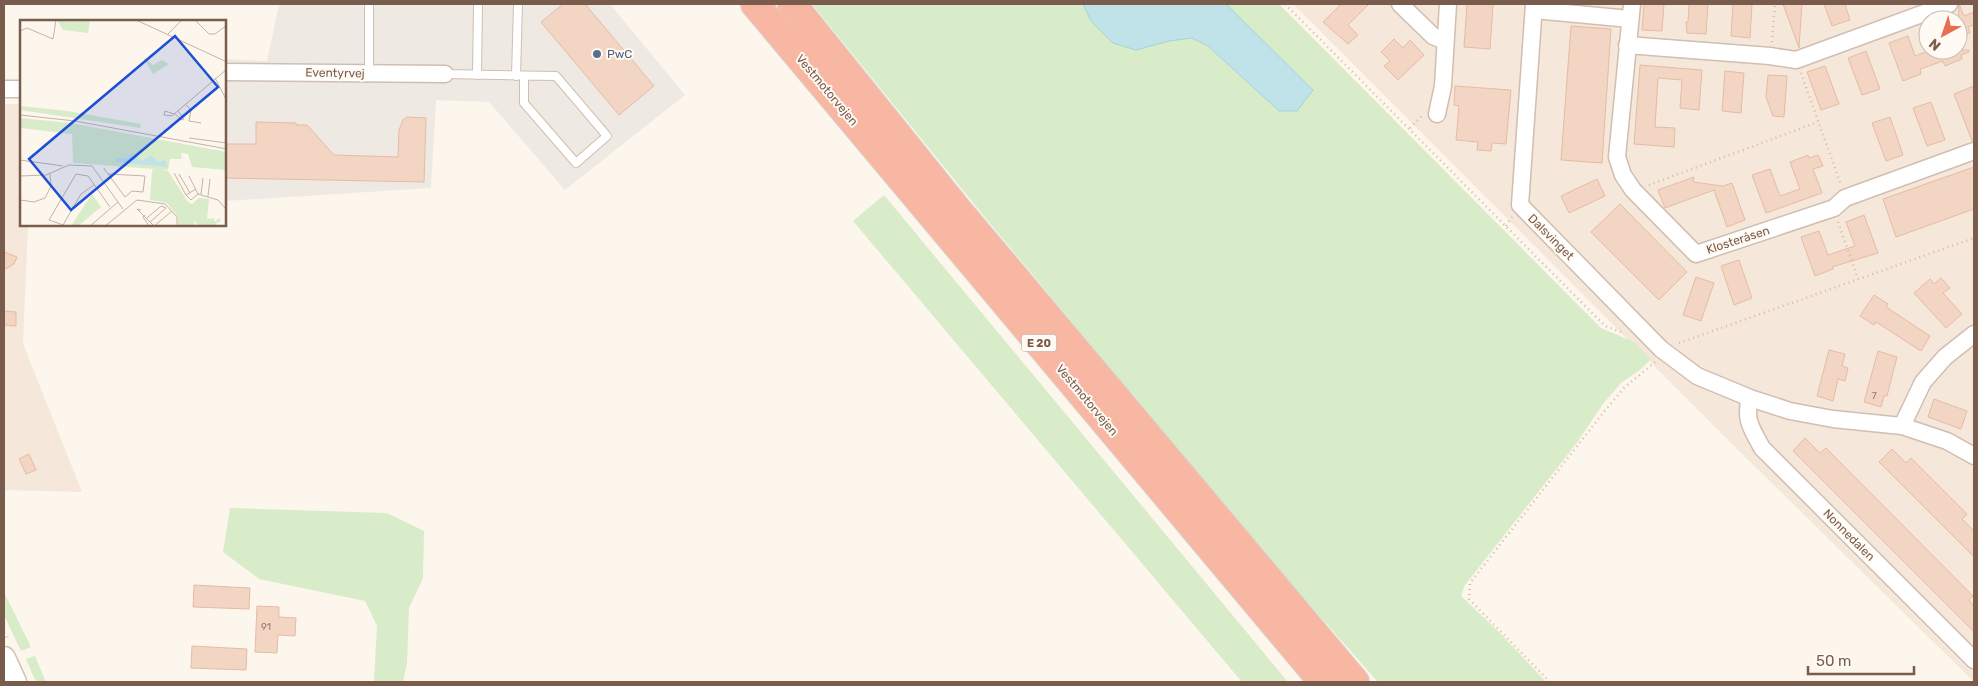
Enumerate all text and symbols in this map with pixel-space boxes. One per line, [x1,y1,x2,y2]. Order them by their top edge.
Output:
north arrow [1918,10,1968,60]
inset map [20,20,226,226]
text: N [1926,35,1944,54]
place label: PwC [607,47,632,61]
marker: PwC [591,48,603,60]
street label: Vestmotorvejen [793,52,861,128]
street label: Eventyrvej [305,65,365,81]
street label: Dalsvinget [1525,211,1577,263]
street label: Klosteråsen [1705,223,1771,257]
road number: E 20 [1022,334,1056,352]
street label: Vestmotorvejen [1053,362,1121,438]
house number: 7 [1871,390,1877,402]
street label: Nonnedalen [1820,506,1878,564]
house number: 91 [261,621,271,633]
scale bar [1808,644,1914,676]
text: 50 m [1816,652,1851,670]

